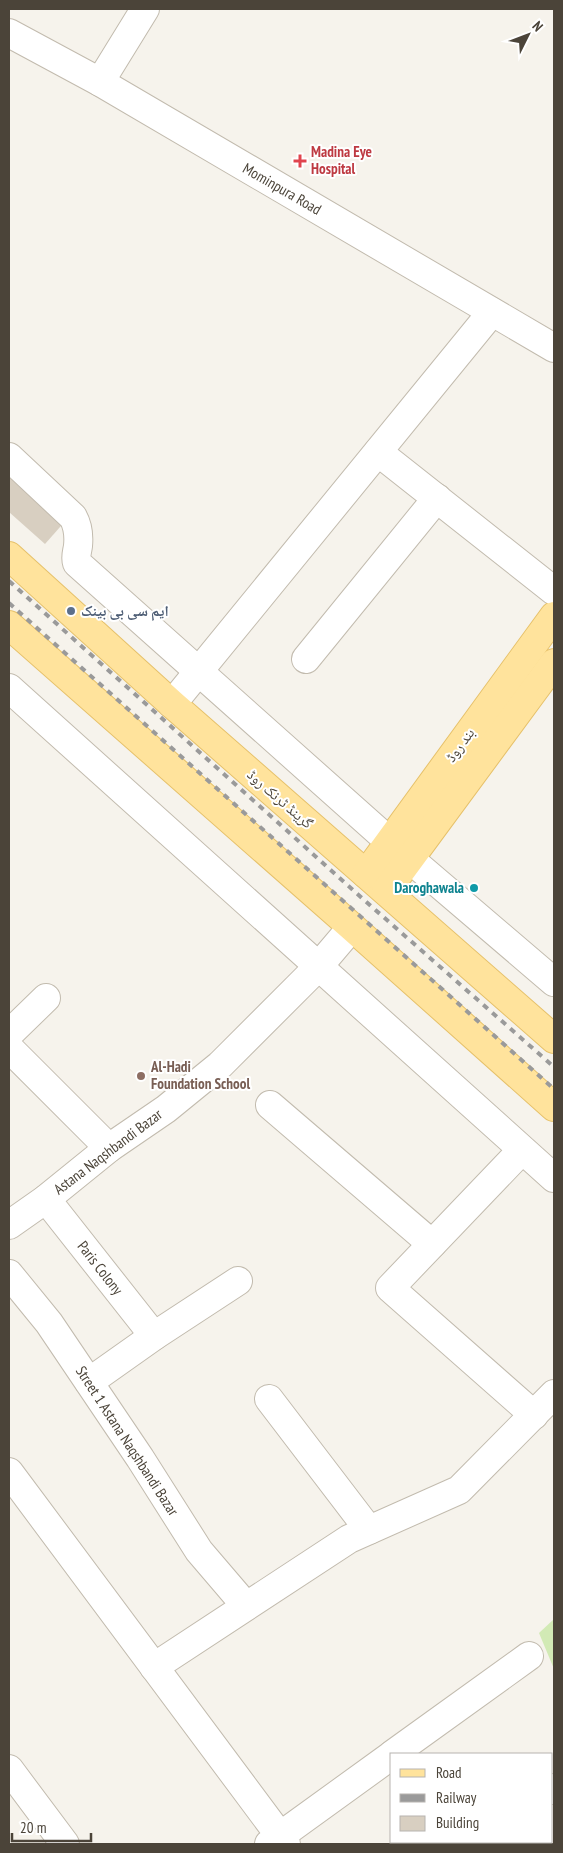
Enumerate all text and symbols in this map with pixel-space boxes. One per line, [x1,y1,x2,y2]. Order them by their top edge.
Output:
north arrow [503,10,553,60]
text: N [528,17,547,35]
place label: Madina Eye Hospital [311,142,372,178]
marker: Madina Eye Hospital [293,154,307,168]
street label: Mominpura Road [240,158,325,219]
place label: ایم سی بی بینک [81,601,169,621]
marker: ایم سی بی بینک [65,605,77,617]
street label: بند روڈ [441,724,478,766]
street label: گرینڈ ٹرنک روڈ [243,765,317,833]
place label: Daroghawala [394,878,464,897]
marker: Daroghawala [468,882,480,894]
place label: Al-Hadi Foundation School [150,1057,250,1093]
marker: Al-Hadi Foundation School [135,1070,147,1082]
street label: Astana Naqshbandi Bazar [50,1104,166,1199]
street label: Paris Colony [73,1237,128,1299]
street label: Street 1 Astana Naqshbandi Bazar [72,1362,183,1520]
legend [390,1753,553,1843]
text: Road [436,1763,462,1782]
text: Railway [436,1788,477,1807]
scale bar [12,1810,91,1842]
text: Building [436,1813,479,1832]
text: 20 m [20,1818,46,1837]

